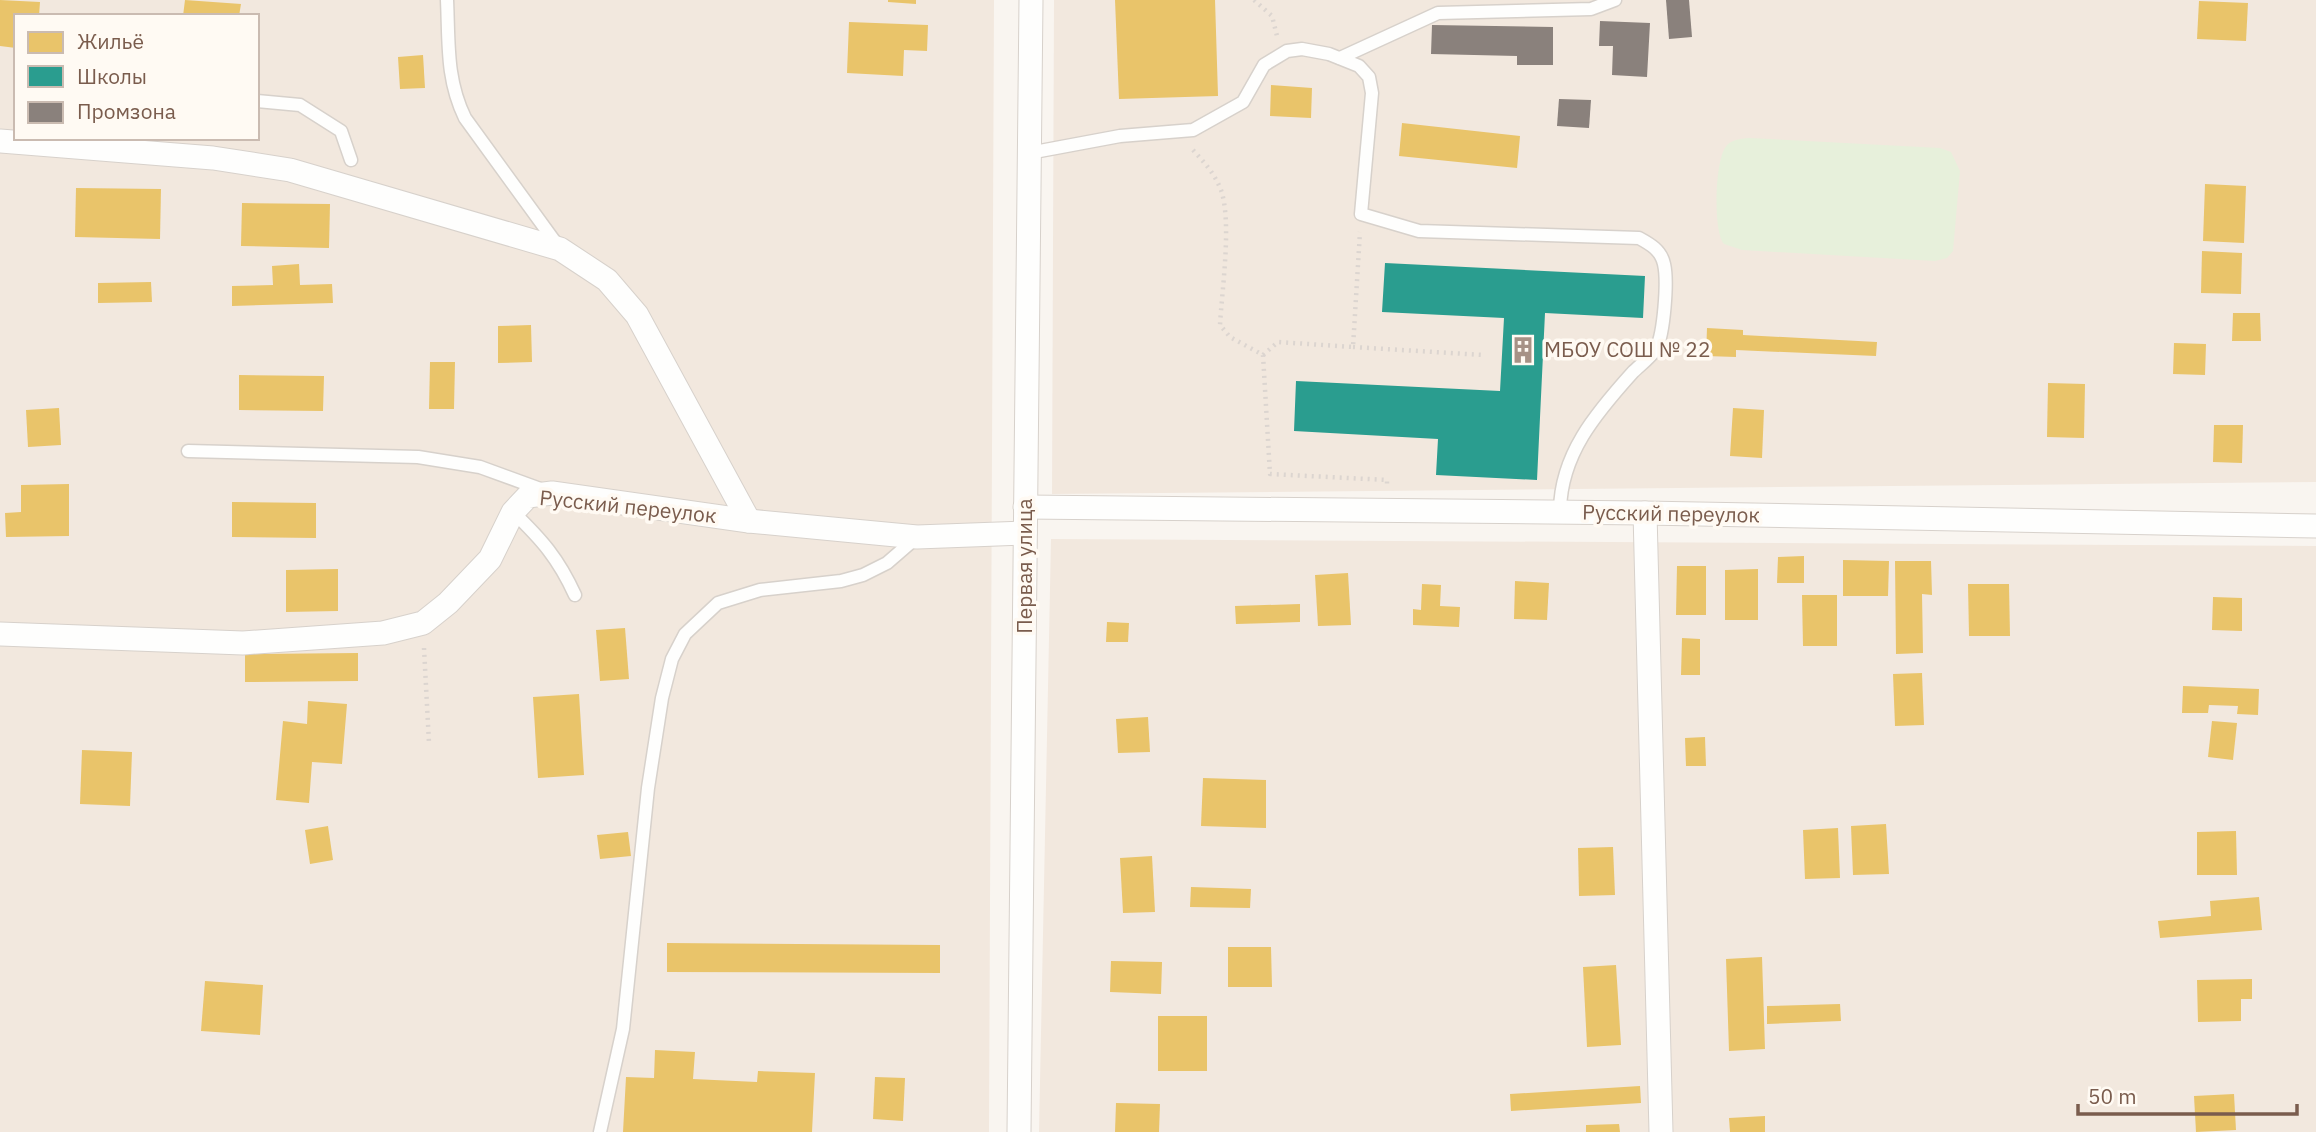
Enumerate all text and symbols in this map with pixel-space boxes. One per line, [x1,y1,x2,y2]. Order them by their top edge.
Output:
legend [14,14,259,140]
text: Жильё [77,27,144,55]
text: Школы [77,62,147,90]
text: Промзона [77,97,176,125]
building icon: МБОУ СОШ № 22 [1508,335,1538,365]
place label: МБОУ СОШ № 22 [1544,335,1711,363]
street label: Русский переулок [538,483,718,529]
street label: Русский переулок [1582,497,1760,529]
street label: Первая улица [1010,498,1038,634]
scale bar [2078,1072,2297,1116]
text: 50 m [2088,1082,2137,1110]

